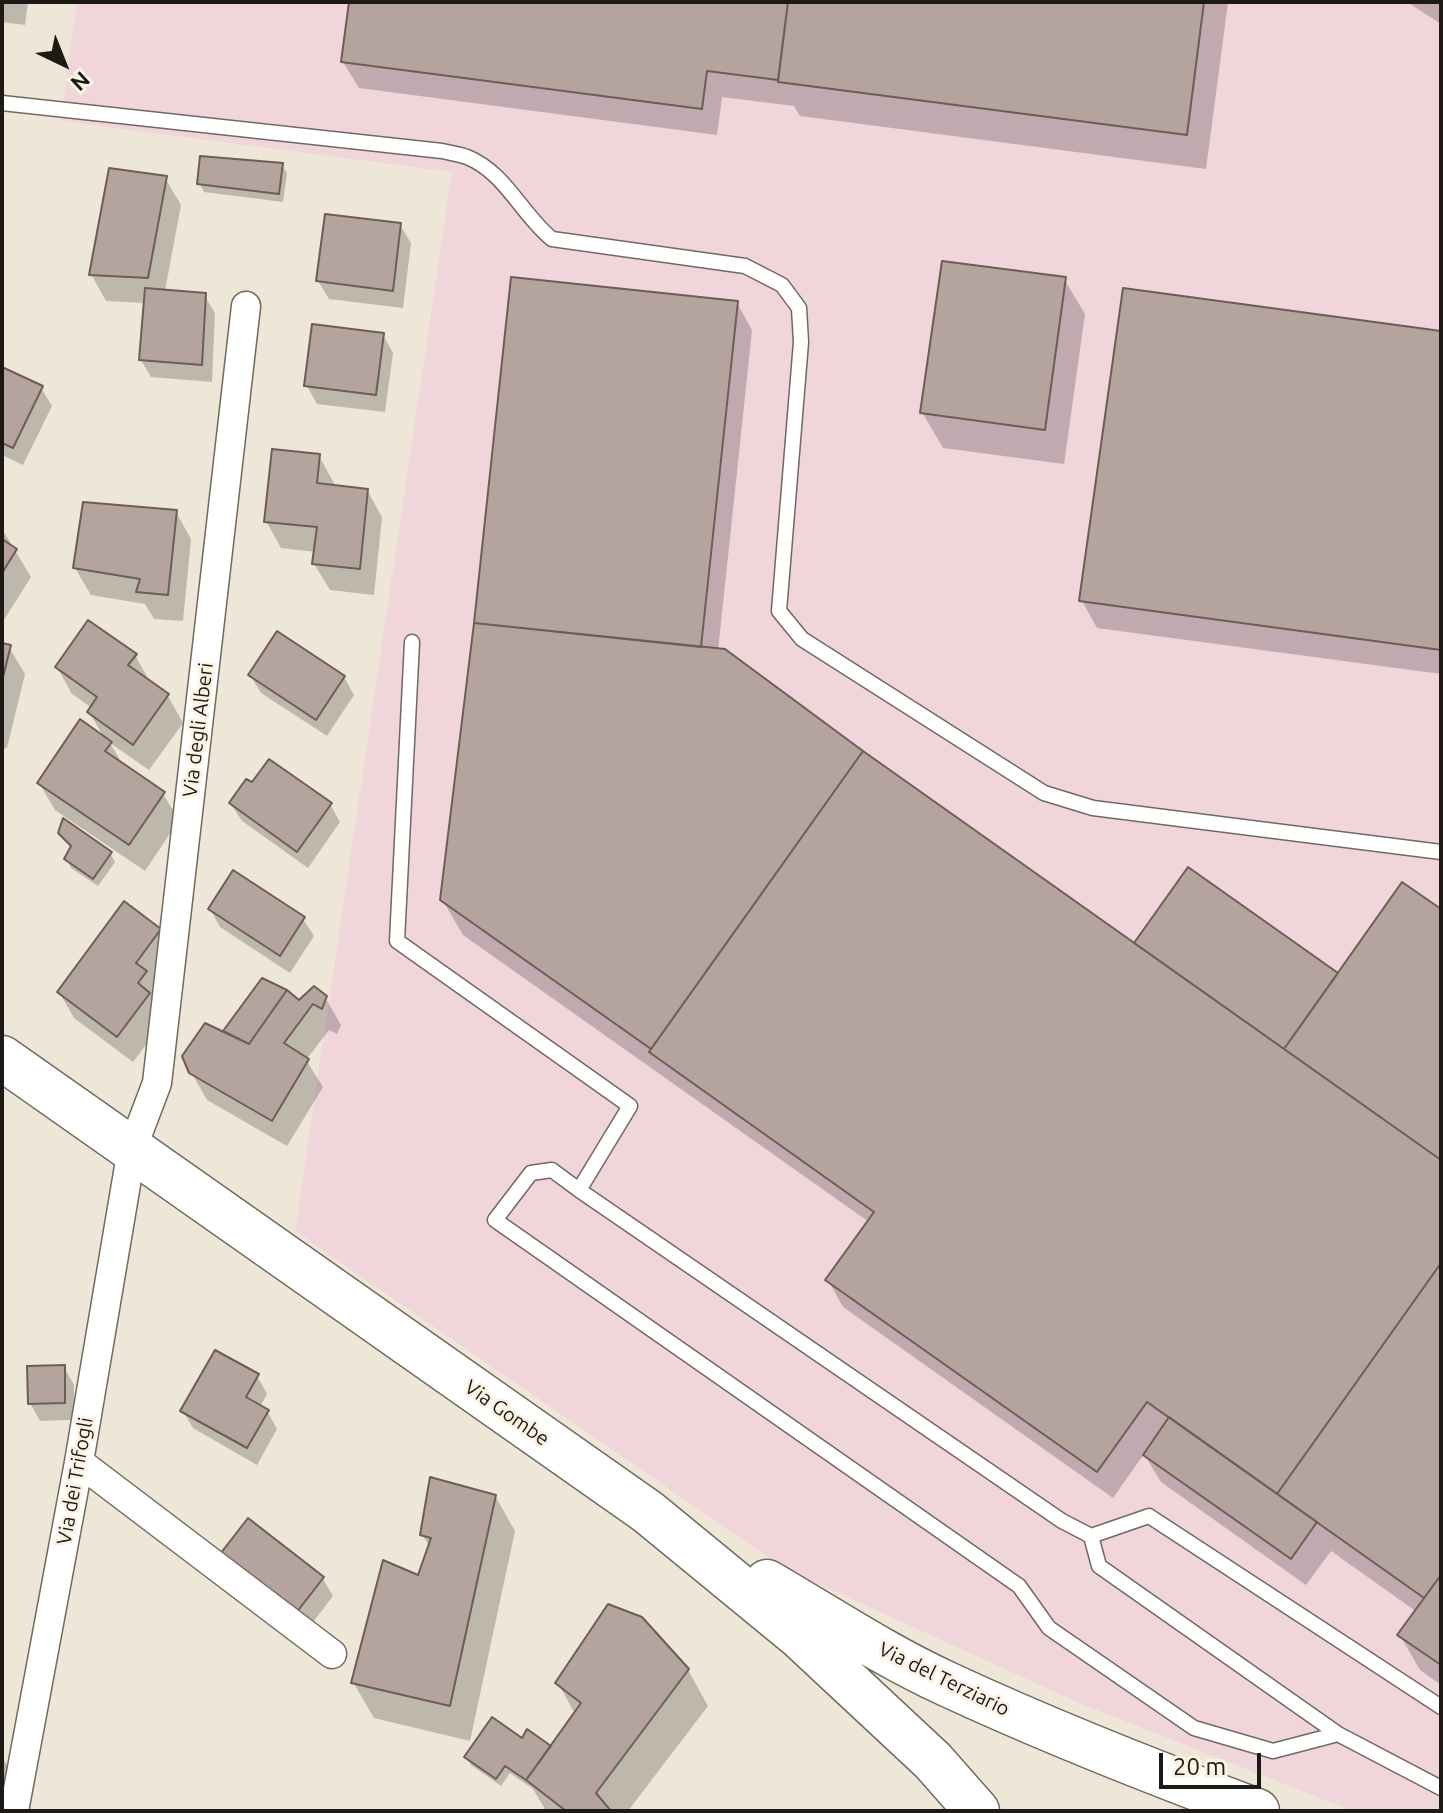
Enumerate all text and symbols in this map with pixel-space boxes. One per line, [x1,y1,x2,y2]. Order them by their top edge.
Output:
north arrow [24,24,104,104]
text: N [66,67,95,97]
street label: Via degli Alberi [178,661,218,799]
street label: Via Gombe [460,1375,554,1451]
street label: Via dei Trifogli [52,1415,98,1547]
street label: Via del Terziario [875,1637,1013,1721]
scale bar [1163,1737,1265,1787]
text: 20 m [1173,1753,1226,1780]

